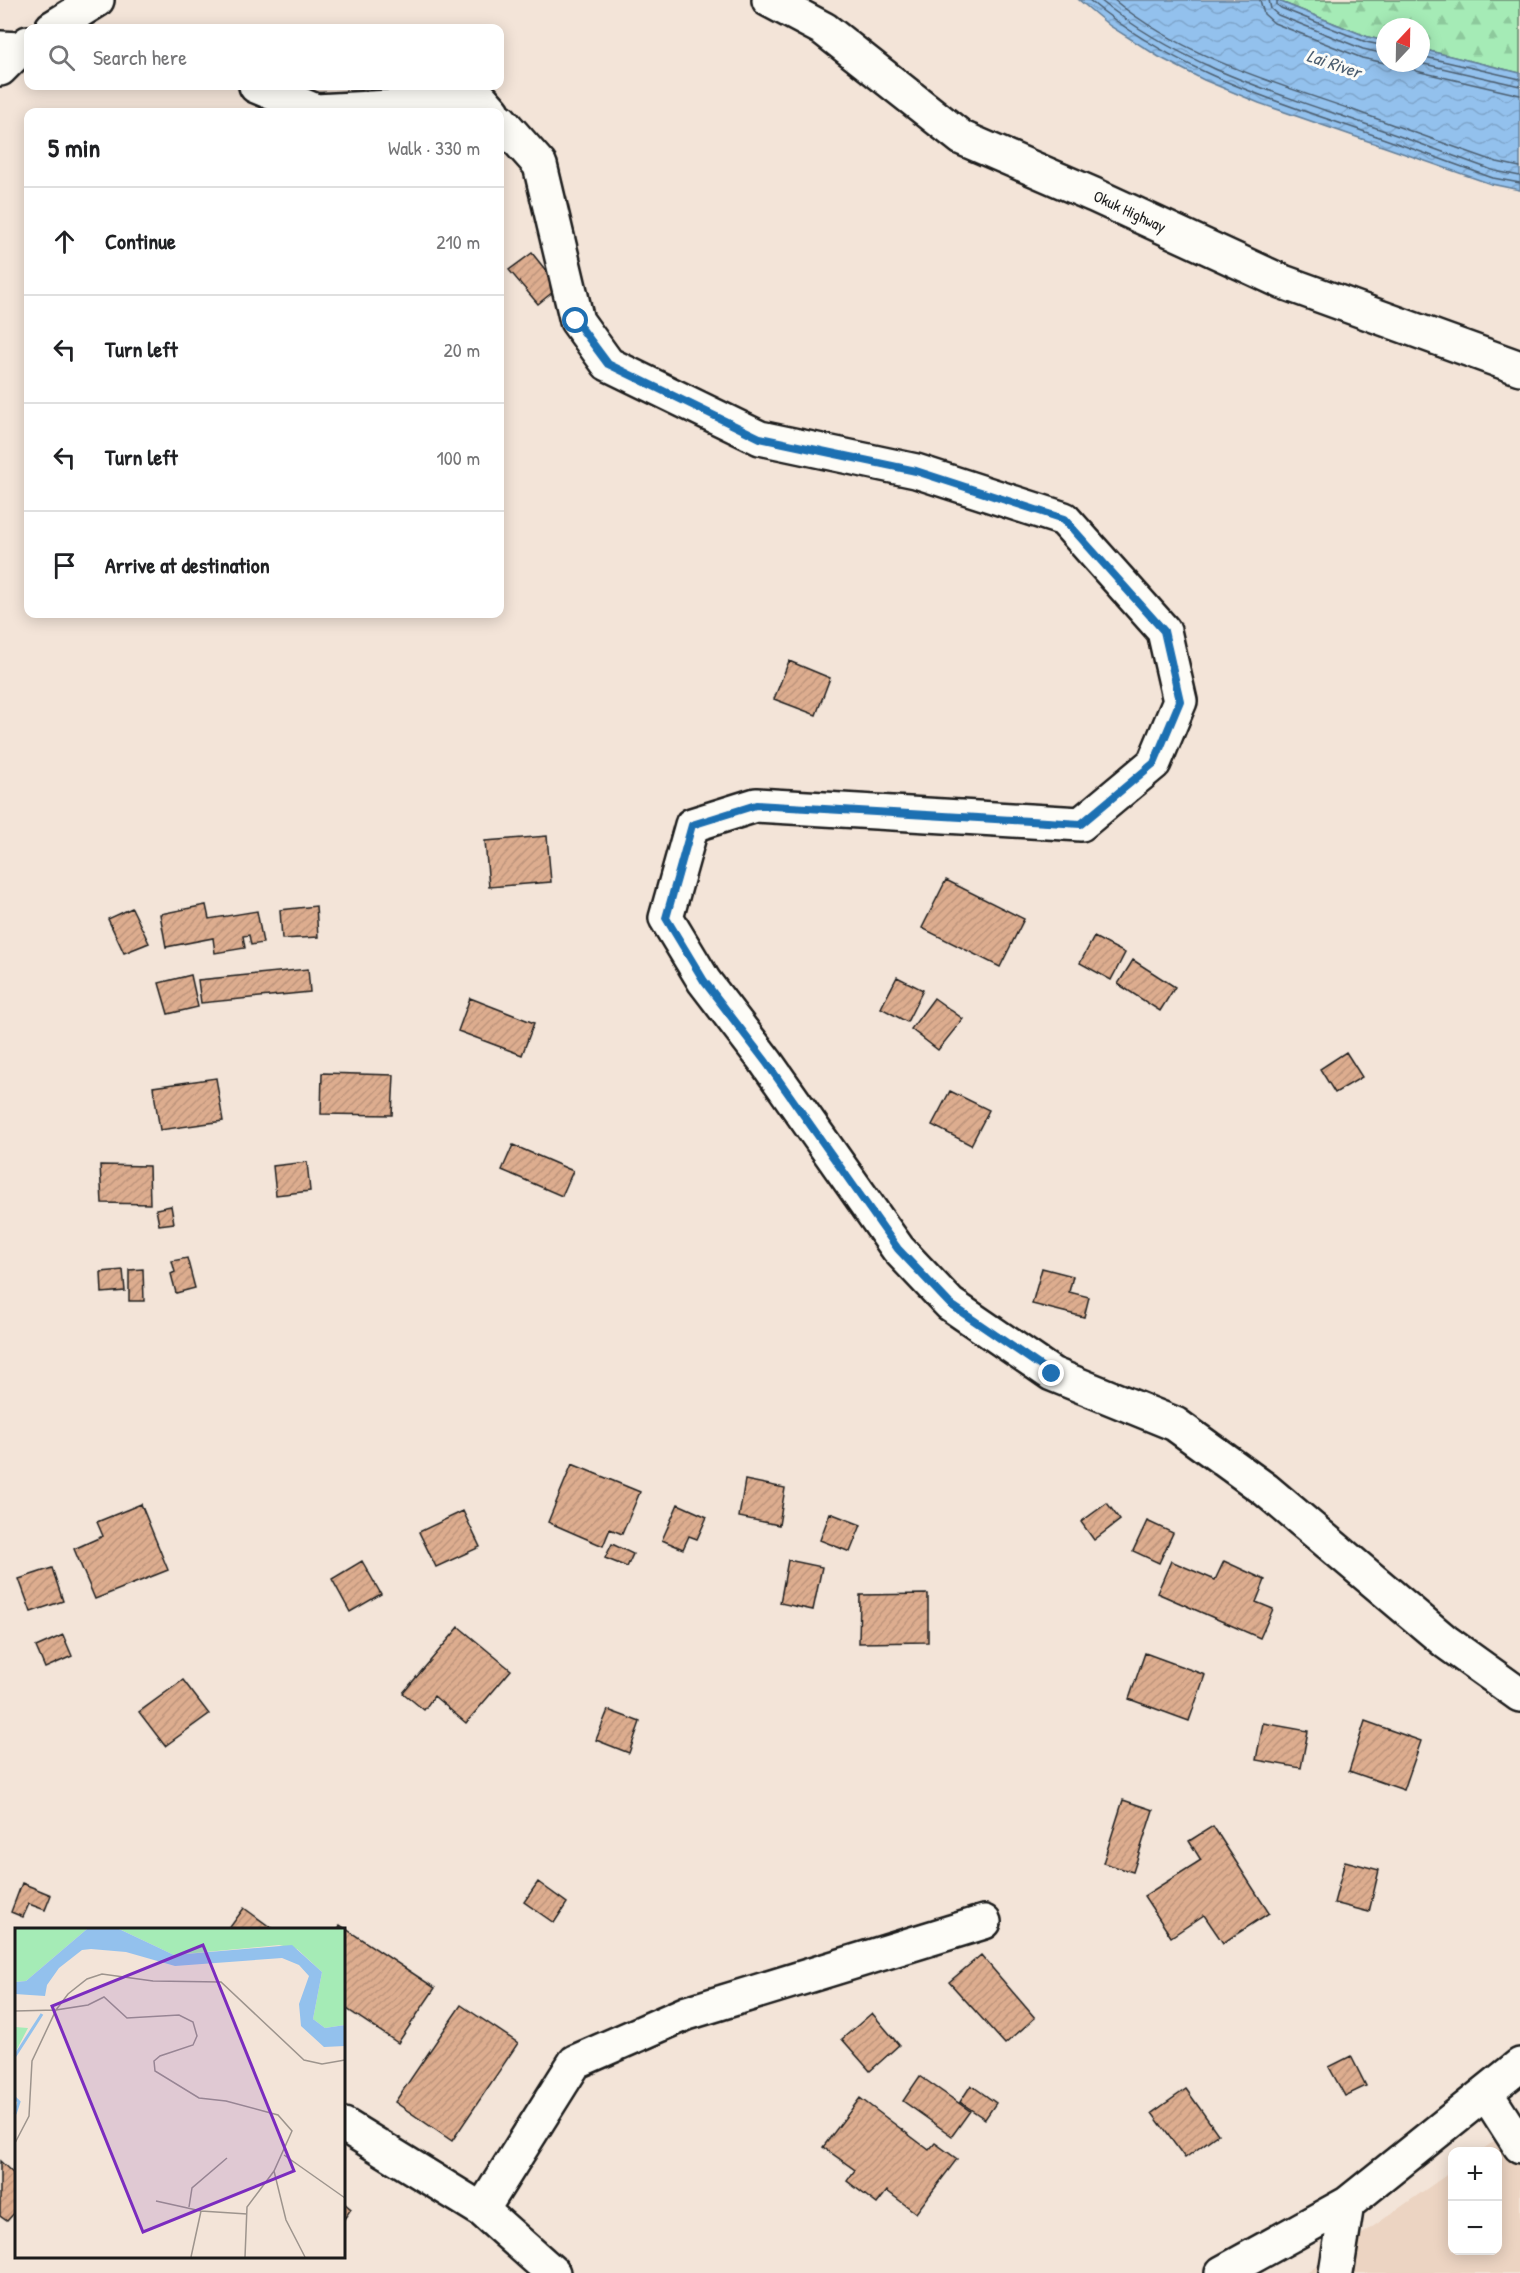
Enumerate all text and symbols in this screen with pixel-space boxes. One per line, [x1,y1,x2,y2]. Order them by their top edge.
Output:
north arrow [1376,18,1430,72]
search box [24,24,504,90]
icon: search [45,41,78,74]
text: Search here [93,42,187,72]
water label: Lai River [1304,43,1366,85]
text: 5 min [48,130,100,165]
text: Walk · 330 m [388,134,480,161]
street label: Okuk Highway [1090,185,1170,237]
icon: ahead [48,225,81,258]
text: Continue [105,226,176,256]
text: 210 m [436,228,480,255]
route start [562,307,588,333]
icon: left [48,333,81,366]
text: Turn left [105,334,178,364]
text: 20 m [443,336,480,363]
icon: left [48,441,81,474]
text: Turn left [105,442,178,472]
text: 100 m [437,444,480,471]
icon: arrive [48,549,81,582]
text: Arrive at destination [105,550,270,580]
route end [1038,1360,1064,1386]
inset map [15,1928,345,2258]
map controls [1448,2147,1502,2255]
button: + [1448,2147,1502,2201]
button: − [1448,2201,1502,2255]

